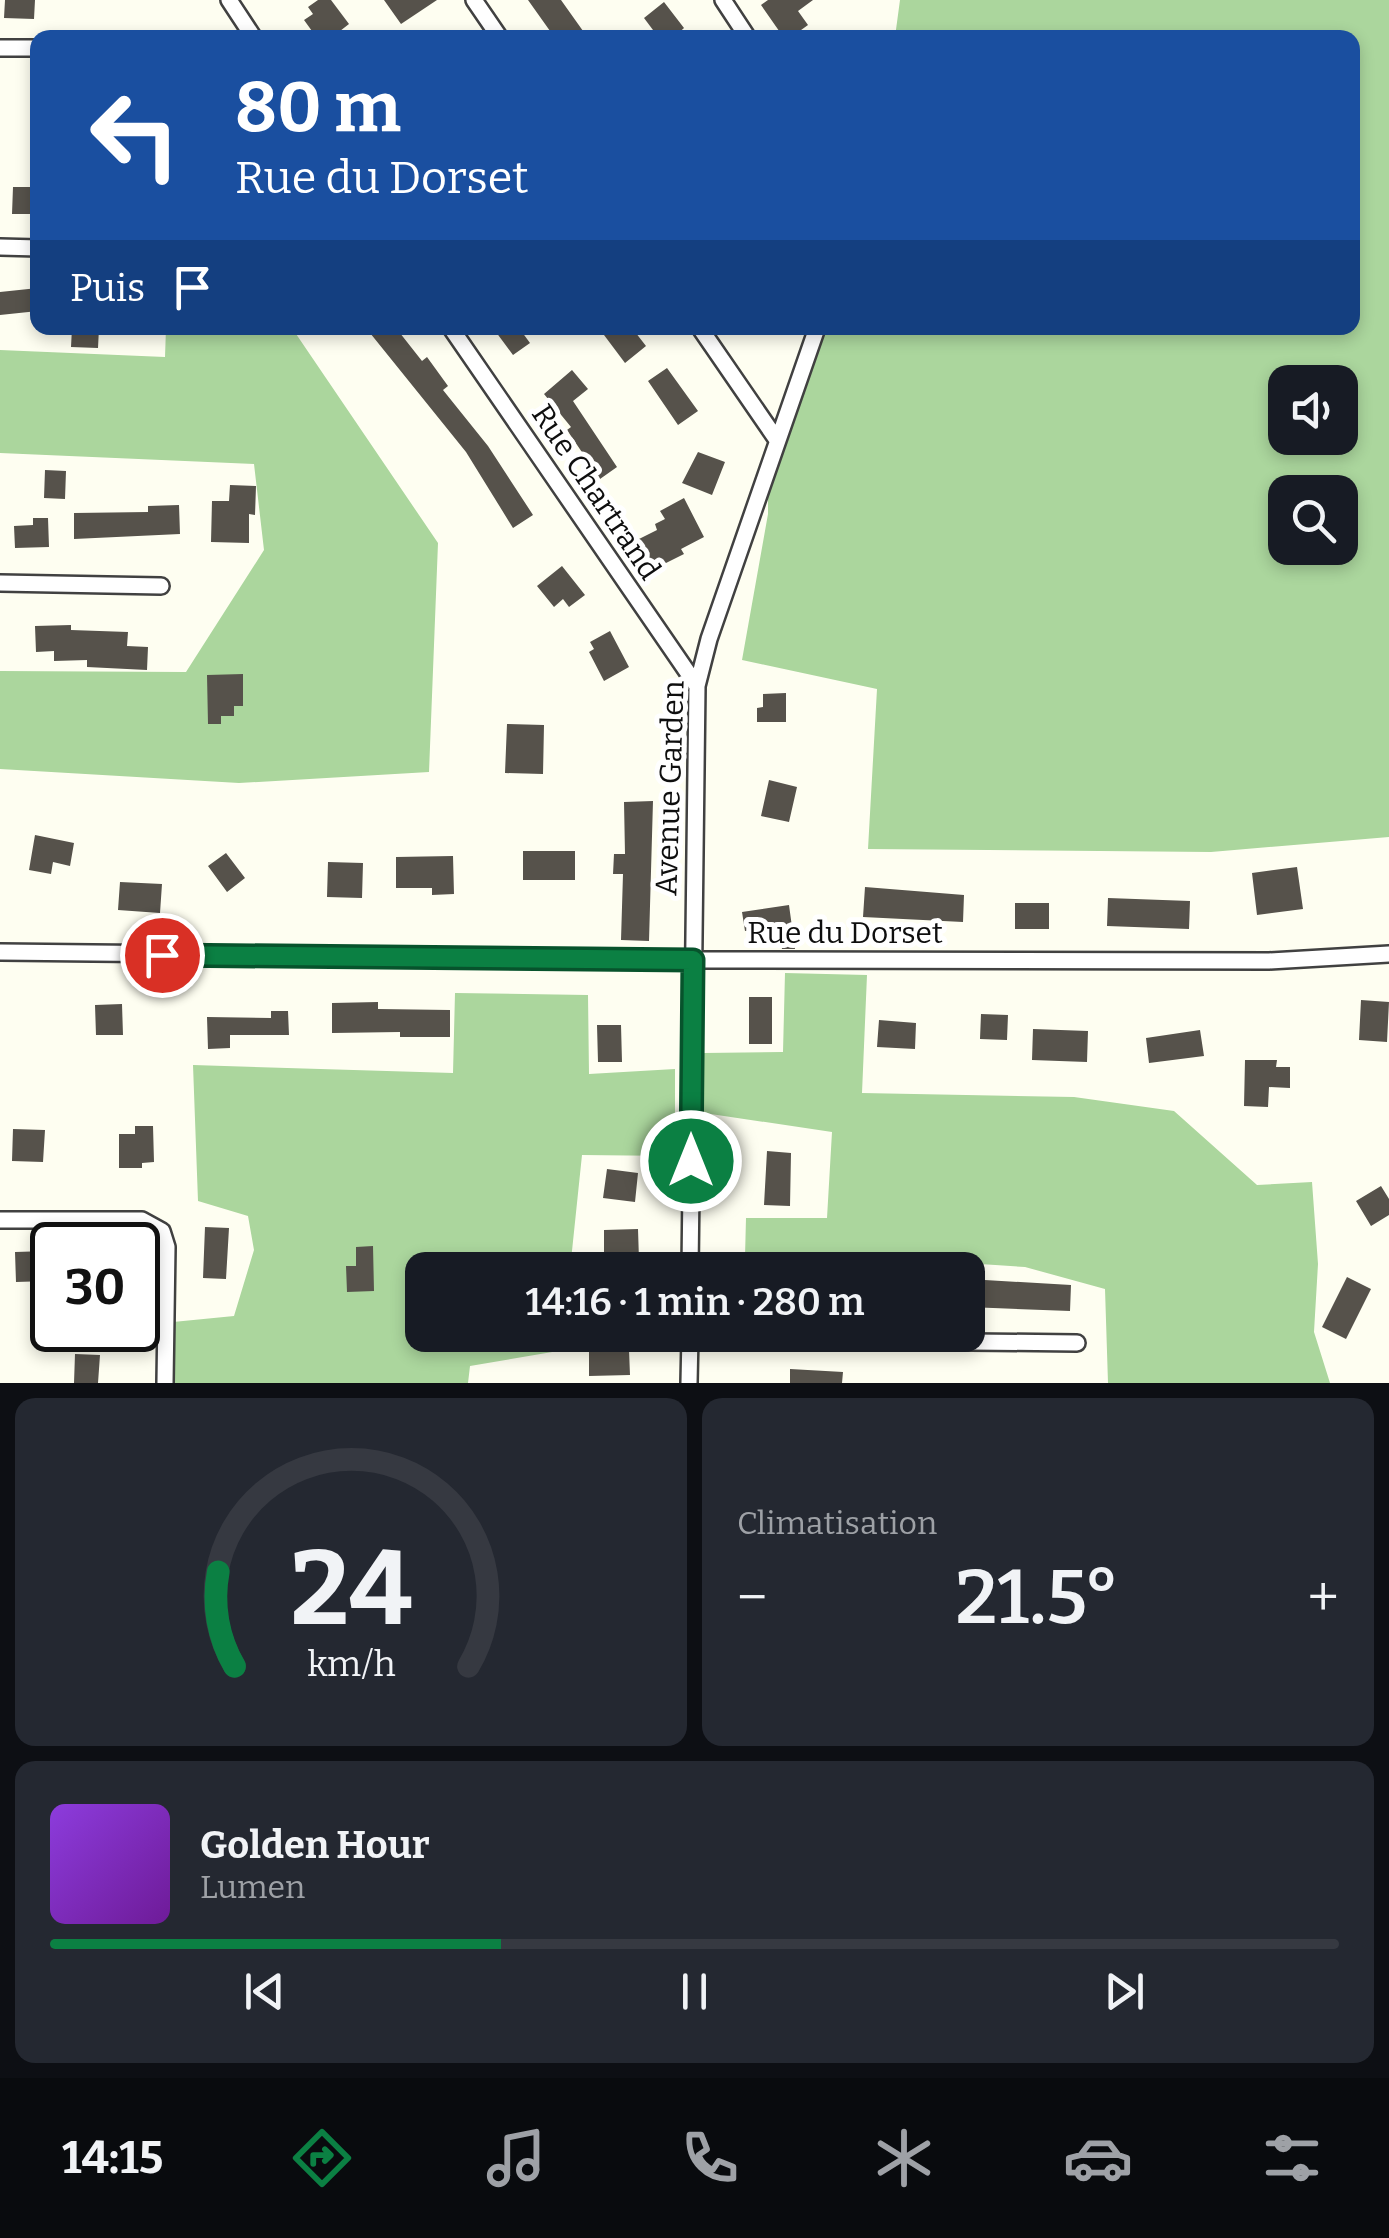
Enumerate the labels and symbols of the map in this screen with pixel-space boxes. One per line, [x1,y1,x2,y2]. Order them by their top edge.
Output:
street label: Rue Chartrand [524,398,668,587]
street label: Avenue Garden [648,680,692,896]
pin [120,913,205,998]
street label: Rue du Dorset [747,915,943,951]
position arrow [639,1109,743,1213]
speed limit sign: 30 [30,1222,160,1352]

